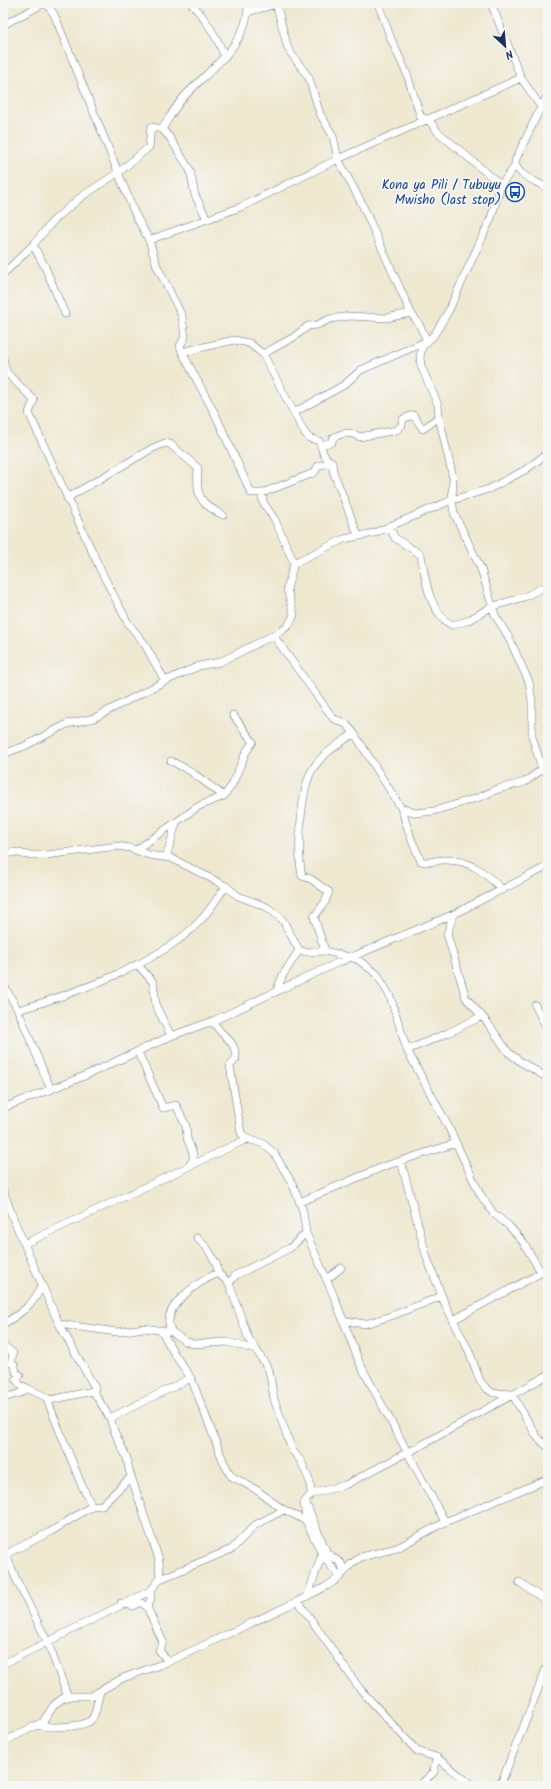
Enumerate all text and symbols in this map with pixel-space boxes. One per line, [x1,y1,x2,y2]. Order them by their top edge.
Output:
north arrow [485,26,525,66]
text: N [502,44,516,64]
place label: Kona ya Pili / Tubuyu Mwisho (last stop) [382,175,502,211]
bus stop icon: Kona ya Pili / Tubuyu Mwisho (last stop) [504,181,526,203]

